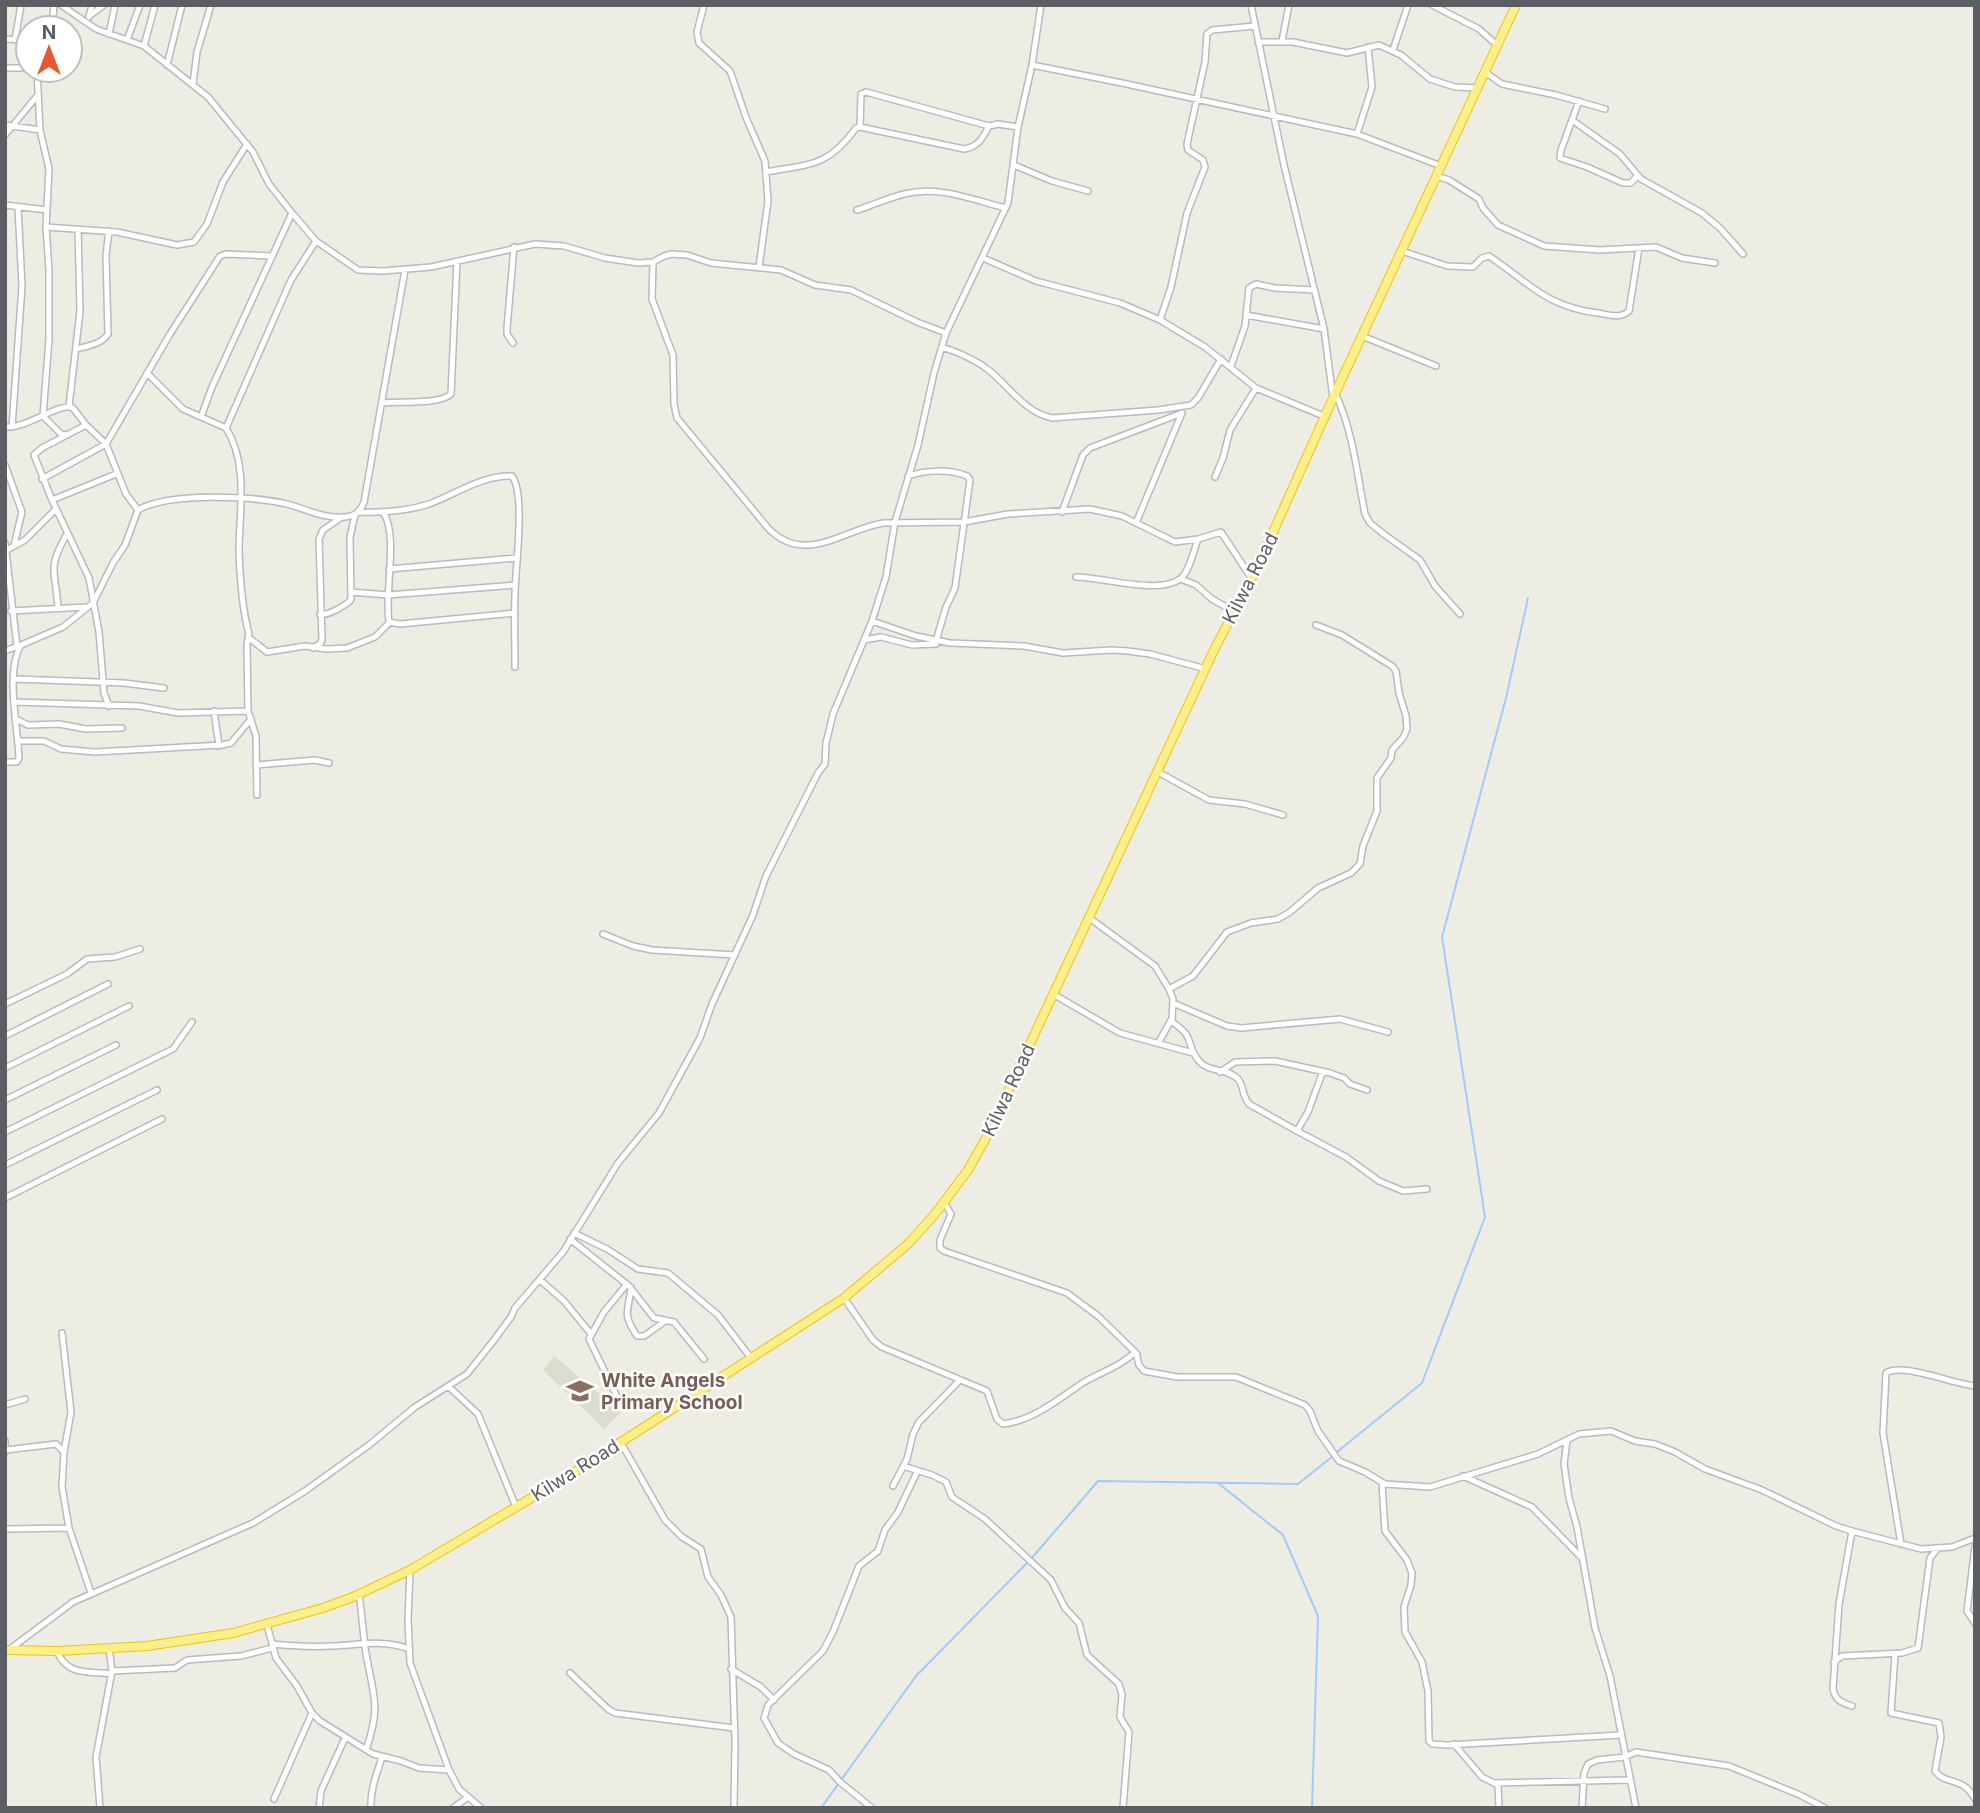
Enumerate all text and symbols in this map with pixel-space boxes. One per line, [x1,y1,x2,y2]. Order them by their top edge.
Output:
north arrow [14,14,84,84]
text: N [42,21,56,44]
street label: Kilwa Road [1218,529,1283,628]
street label: Kilwa Road [977,1040,1040,1140]
place label: White Angels Primary School [601,1369,743,1414]
school or university icon: White Angels Primary School [565,1376,595,1406]
street label: Kilwa Road [527,1434,624,1507]

